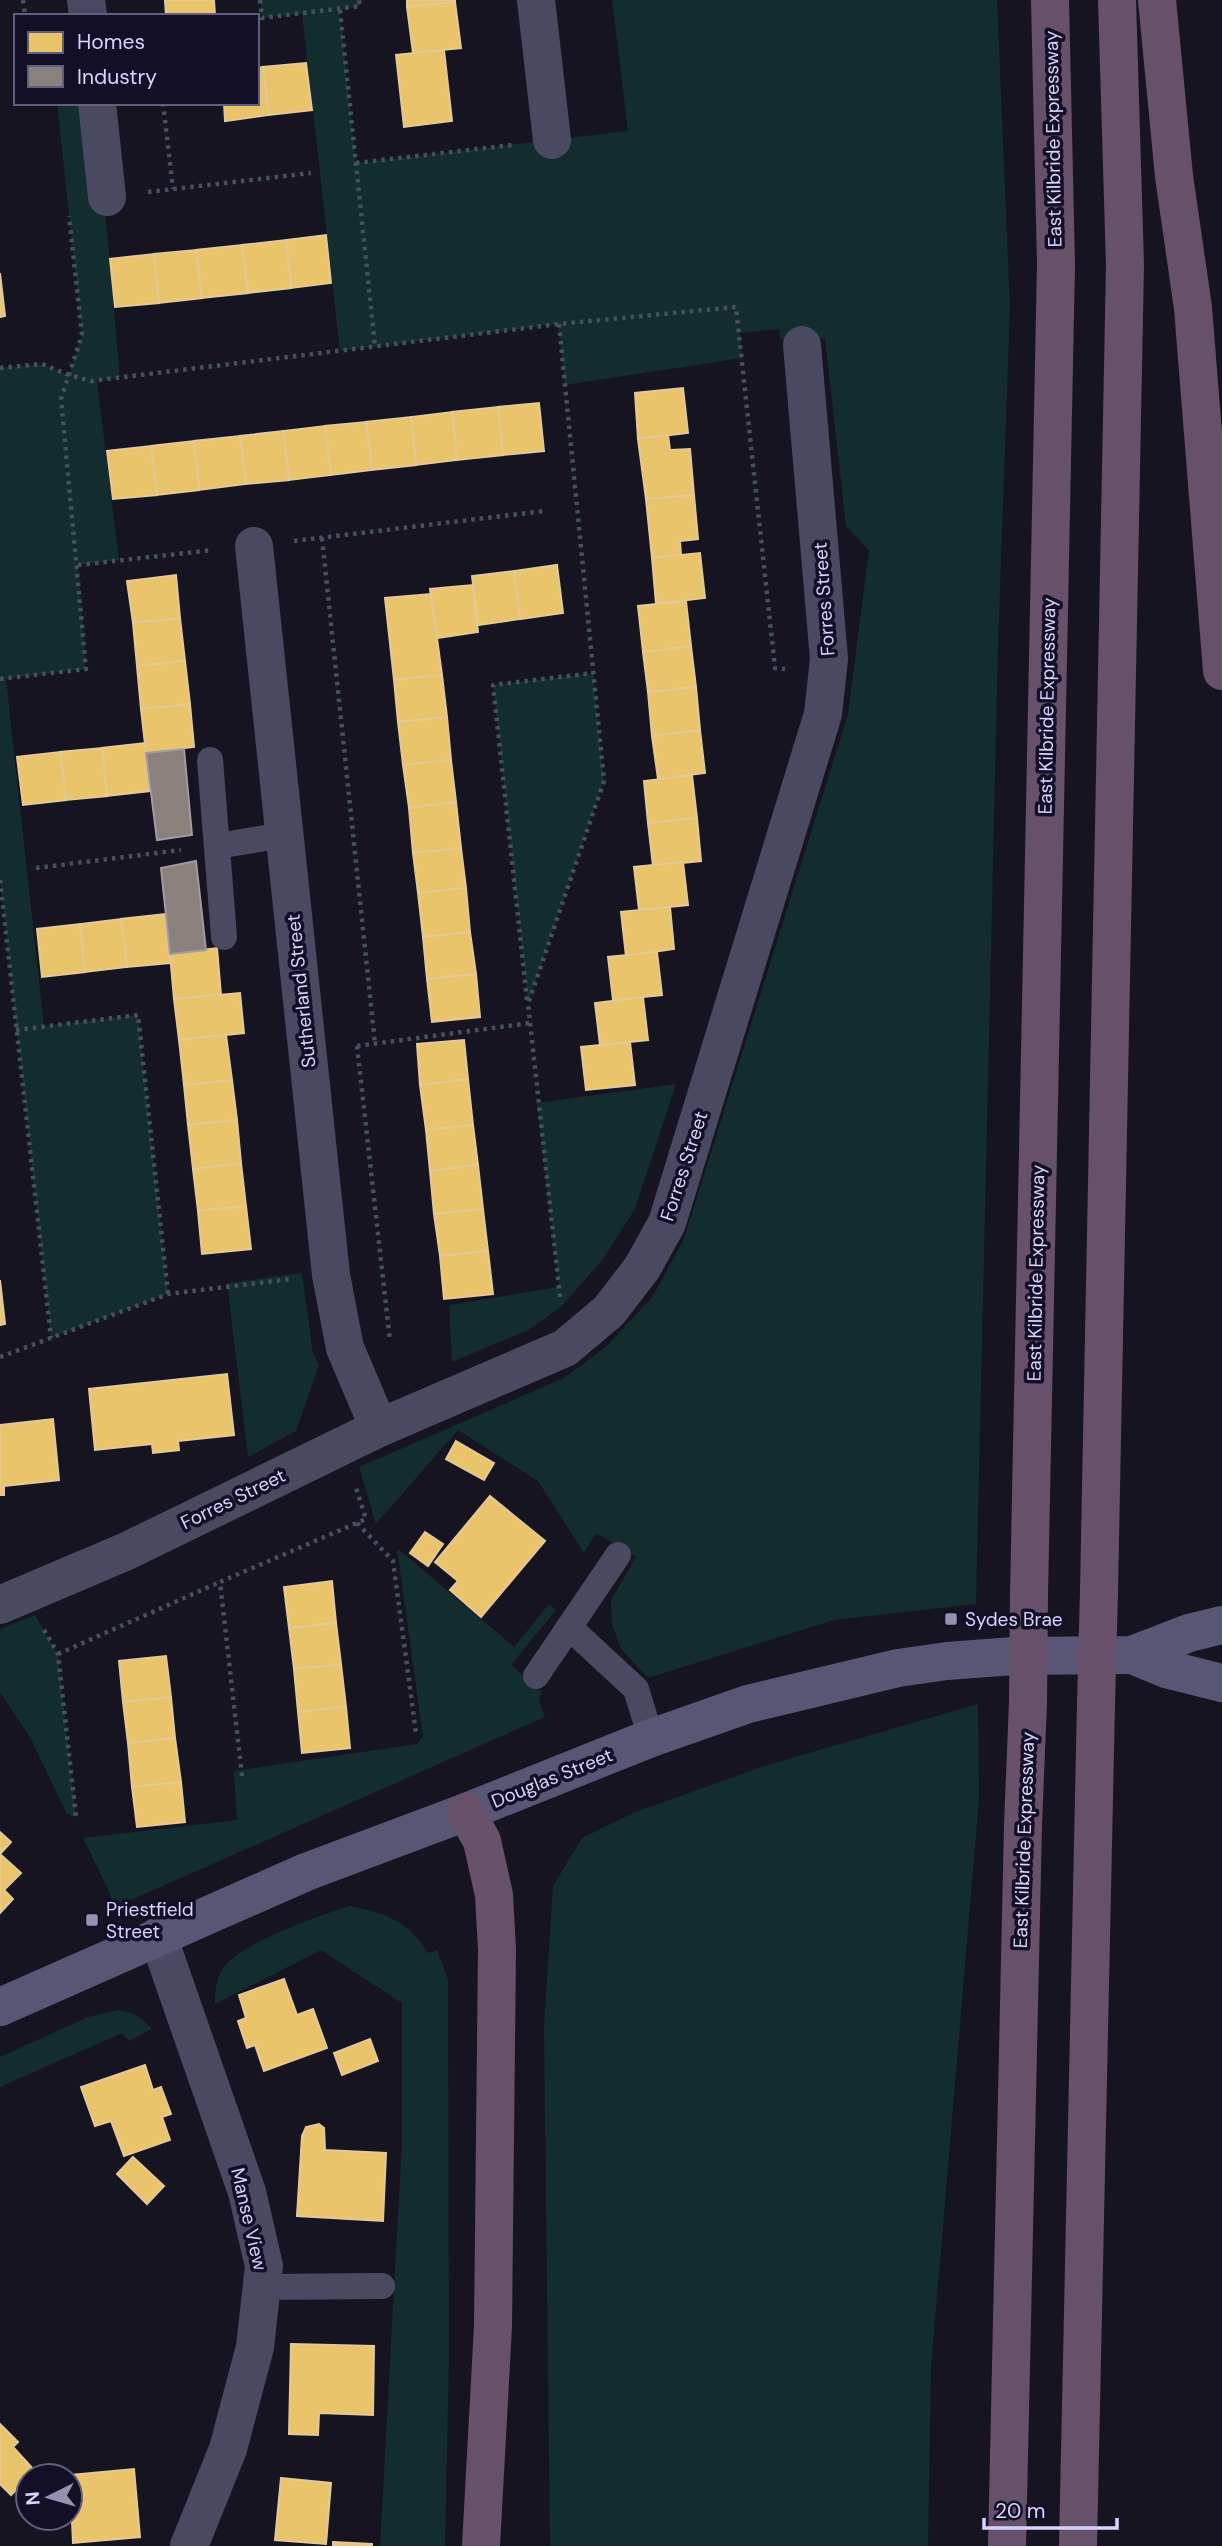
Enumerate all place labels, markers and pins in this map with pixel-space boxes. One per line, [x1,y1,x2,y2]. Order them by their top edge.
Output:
place label: Sydes Brae [965,1607,1063,1632]
marker: Sydes Brae [943,1611,959,1627]
place label: Priestfield Street [106,1897,194,1944]
marker: Priestfield Street [84,1912,100,1928]

